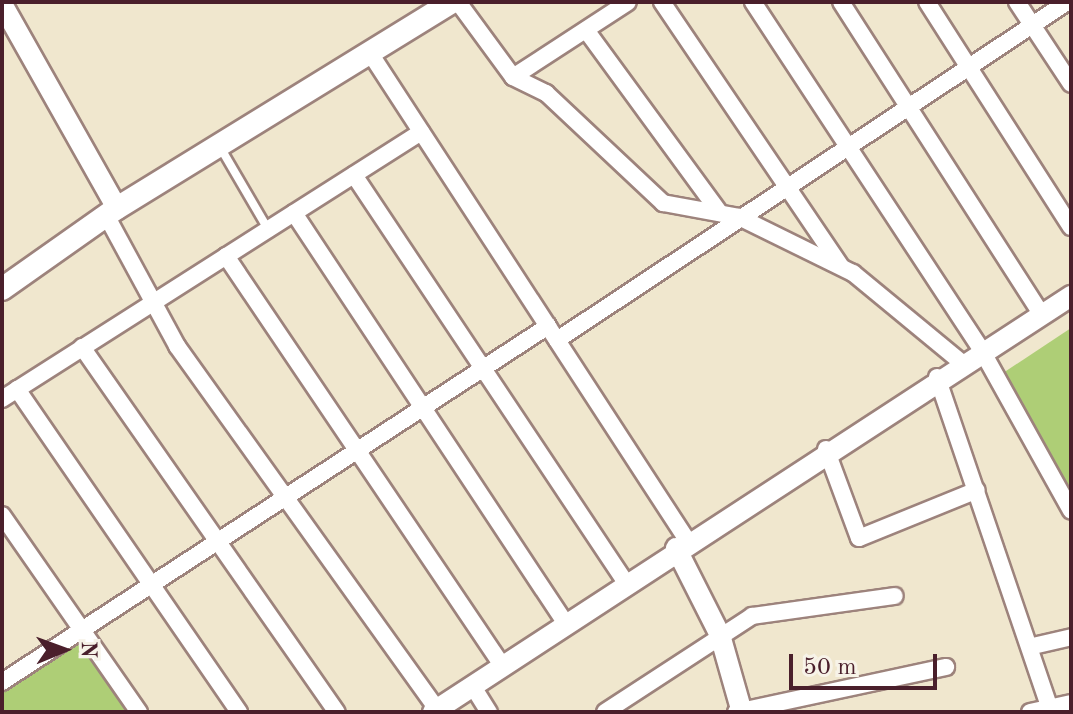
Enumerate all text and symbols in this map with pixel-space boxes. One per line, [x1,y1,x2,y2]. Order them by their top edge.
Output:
north arrow [24,610,104,690]
scale bar [793,638,941,688]
text: N [77,641,99,658]
text: 50 m [803,656,857,680]

